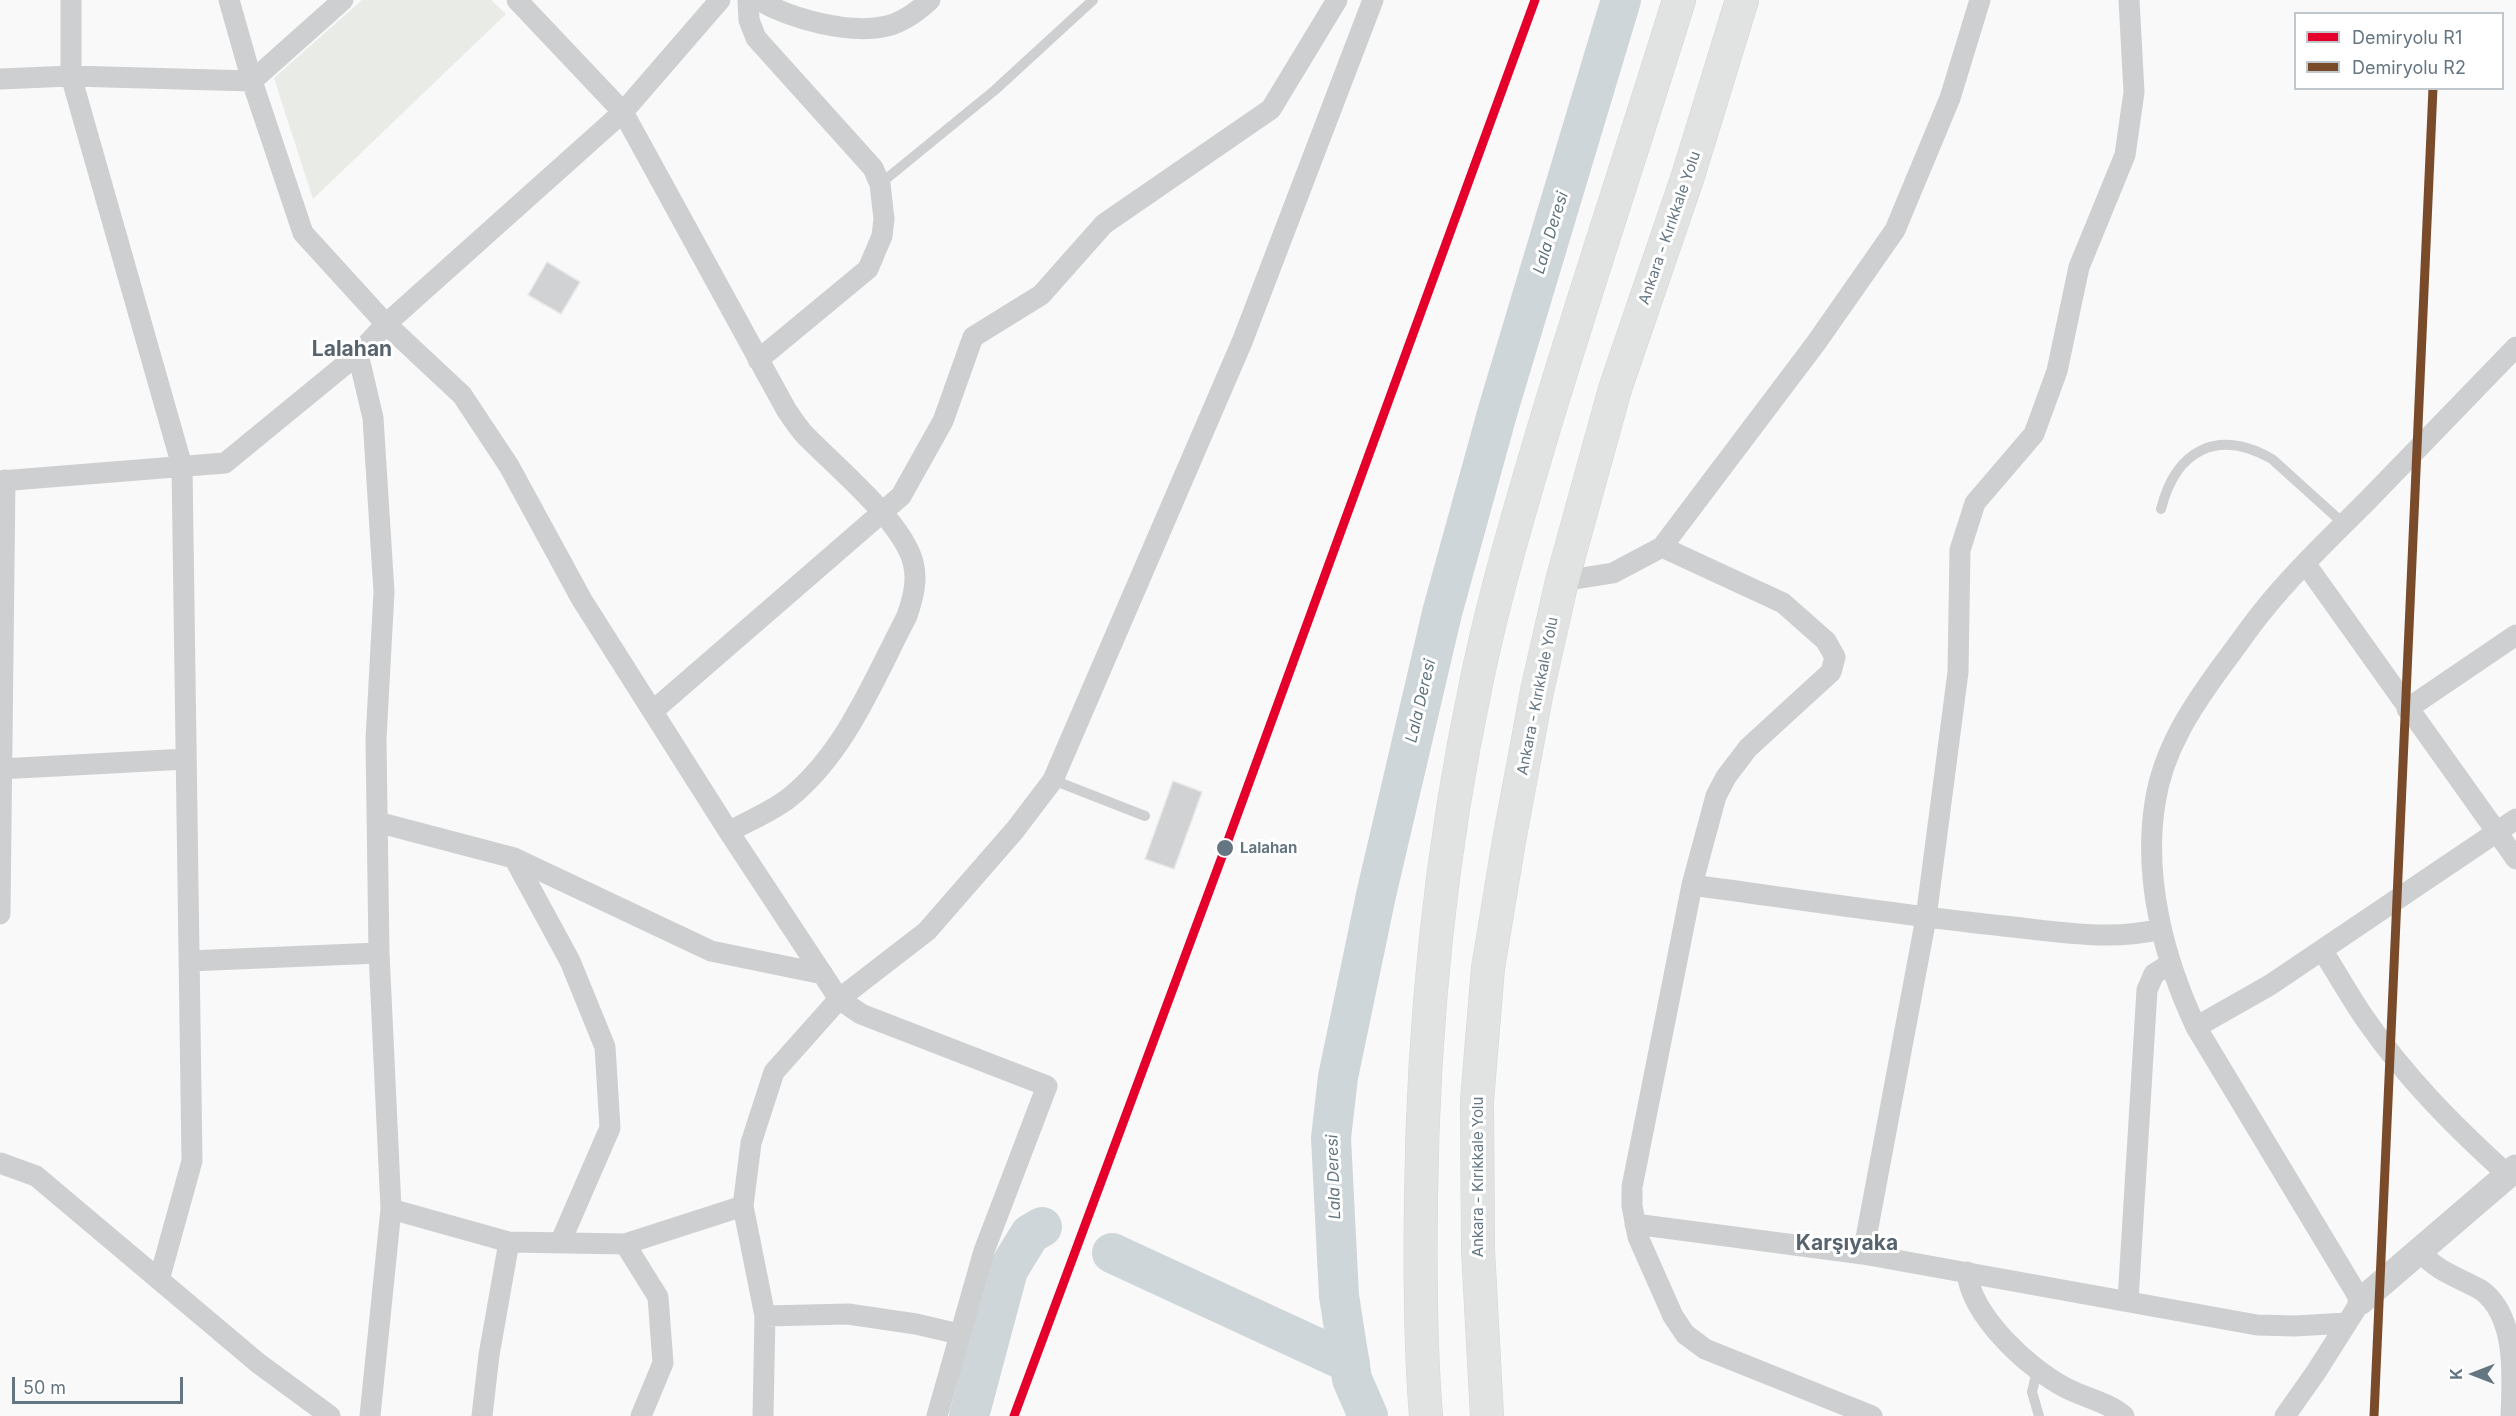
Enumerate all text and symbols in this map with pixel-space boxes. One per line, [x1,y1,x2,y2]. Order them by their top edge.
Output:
legend [2294,12,2504,90]
text: Demiryolu R1 [2352,27,2462,48]
text: Demiryolu R2 [2352,57,2466,78]
street label: Ankara - Kırıkkale Yolu [1635,149,1705,307]
water label: Lala Deresi [1529,189,1573,277]
district label: Lalahan [312,337,392,363]
street label: Ankara - Kırıkkale Yolu [1514,615,1562,777]
water label: Lala Deresi [1402,657,1440,745]
marker: Lalahan [1215,838,1235,858]
place label: Lalahan [1240,839,1297,857]
street label: Ankara - Kırıkkale Yolu [1469,1097,1487,1257]
water label: Lala Deresi [1323,1134,1345,1220]
district label: Karşıyaka [1796,1231,1898,1257]
north arrow [2444,1344,2504,1404]
scale bar [15,1365,186,1403]
text: K [2446,1368,2466,1380]
text: 50 m [23,1377,66,1398]

